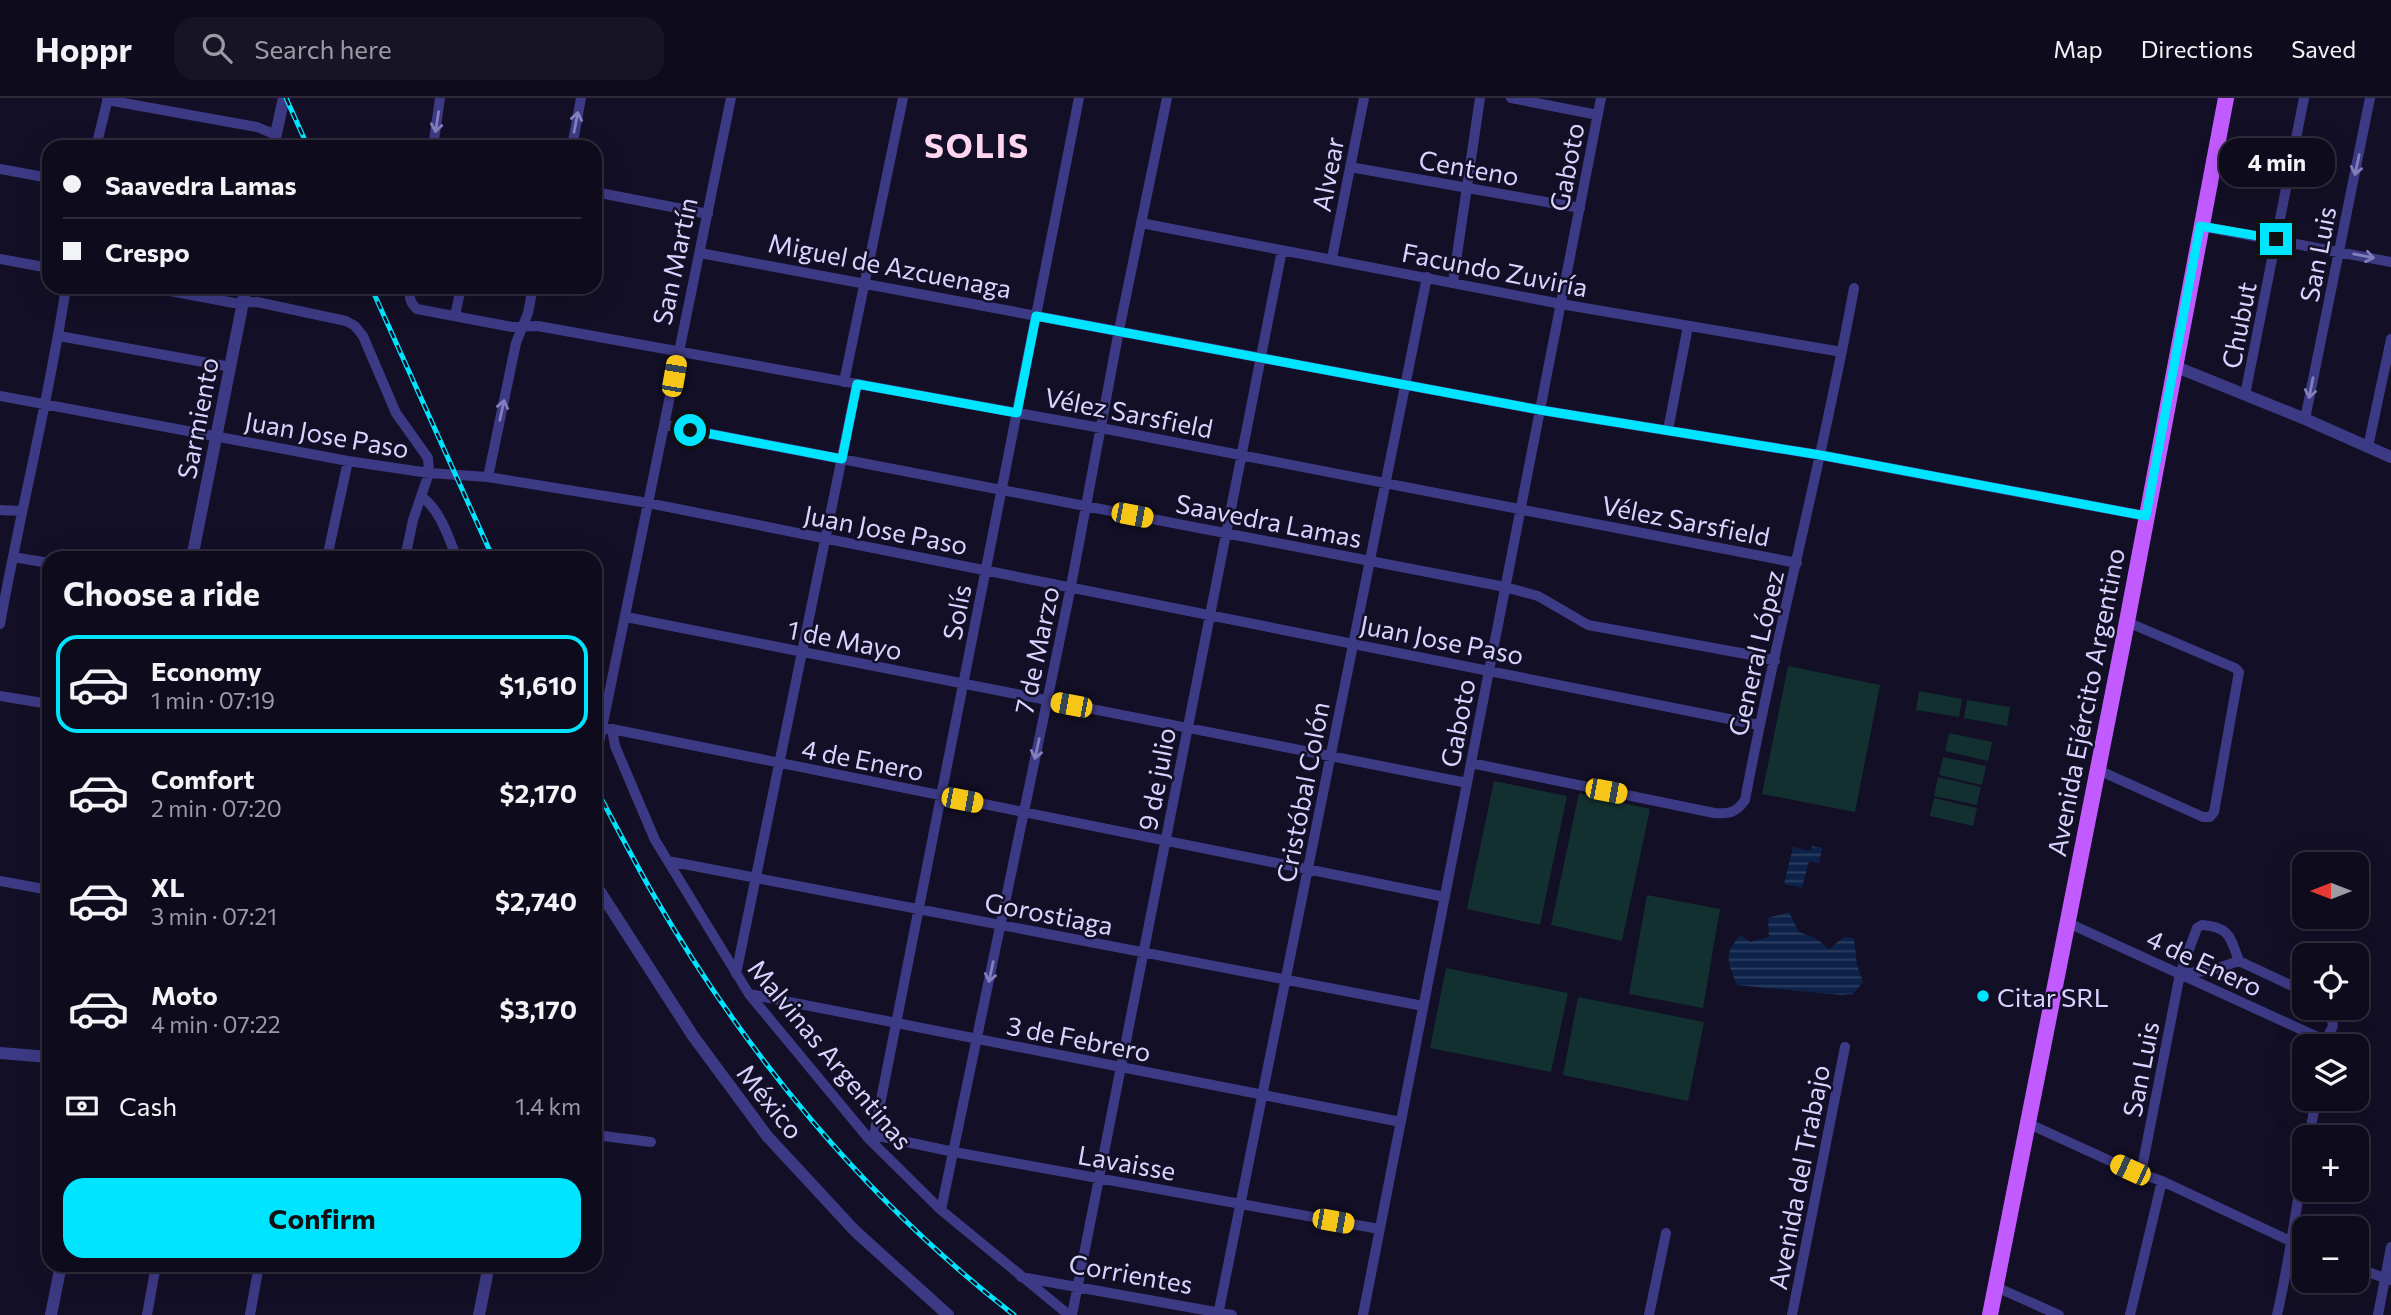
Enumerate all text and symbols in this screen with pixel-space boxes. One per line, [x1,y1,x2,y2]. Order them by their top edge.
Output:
search box [174,17,664,80]
text: Hoppr [35,28,132,69]
icon: search [198,29,236,67]
text: Search here [254,33,392,64]
text: Map [2053,34,2103,63]
text: Directions [2141,34,2253,63]
text: Saved [2291,34,2356,63]
one-way arrow [430,111,443,133]
one-way arrow [570,112,584,134]
street label: Gaboto [1542,120,1590,214]
district label: SOLIS [924,124,1030,165]
street label: Alvear [1305,134,1349,214]
callout: 4 min [2218,138,2334,186]
street label: Centeno [1417,143,1521,191]
text: 4 min [2248,148,2306,176]
one-way arrow [2349,153,2363,176]
text: Saavedra Lamas [105,169,297,200]
street label: San Martín [645,194,703,328]
street label: San Luis [2293,204,2341,304]
route end [2260,223,2292,255]
street label: Miguel de Azcuenaga [766,226,1014,304]
text: Crespo [105,236,190,267]
street label: Facundo Zuviría [1400,236,1590,302]
one-way arrow [2352,250,2375,264]
street label: Chubut [2214,279,2262,371]
car [661,353,688,399]
street label: Sarmiento [170,355,224,481]
one-way arrow [2304,376,2318,399]
street label: Vélez Sarsfield [1042,380,1216,444]
one-way arrow [495,399,509,422]
street label: Juan Jose Paso [242,404,412,464]
route start [674,414,706,446]
street label: Saavedra Lamas [1173,487,1365,553]
street label: Vélez Sarsfield [1599,488,1773,552]
street label: Juan Jose Paso [801,498,971,560]
car [1110,501,1155,529]
street label: Avenida Ejército Argentino [2040,545,2130,859]
street label: General López [1721,567,1789,739]
text: Choose a ride [63,573,260,613]
street label: Solís [935,582,977,642]
street label: 7 de Marzo [1007,583,1065,717]
street label: Juan Jose Paso [1357,608,1527,670]
street label: 1 de Mayo [785,613,905,665]
icon: car [67,653,130,716]
text: Economy [151,655,262,686]
text: $1,610 [499,669,577,700]
street label: Gaboto [1433,676,1481,770]
text: 1 min · 07:19 [151,686,275,714]
car [1049,691,1094,719]
street label: Cristóbal Colón [1269,699,1335,885]
street label: 9 de julio [1131,725,1181,833]
street label: 4 de Enero [799,732,927,786]
one-way arrow [1030,737,1044,760]
icon: car [67,761,130,824]
text: Comfort [151,763,254,794]
text: $2,170 [500,777,577,808]
car [1584,777,1629,805]
car [940,786,985,814]
text: 2 min · 07:20 [151,794,282,822]
north arrow [2292,852,2370,929]
map controls [2292,852,2369,1293]
icon: car [67,869,130,932]
text: XL [151,871,185,902]
text: $2,740 [495,885,577,916]
street label: Gorostiaga [982,885,1116,941]
text: 3 min · 07:21 [151,902,277,930]
street label: 4 de Enero [2142,922,2268,1002]
button: locate [2292,943,2369,1020]
street label: Malvinas Argentinas [742,953,920,1155]
one-way arrow [984,960,998,983]
icon: car [67,977,130,1040]
text: Moto [151,979,218,1010]
place label: Citar SRL [1997,981,2109,1012]
marker: Citar SRL [1975,988,1991,1004]
text: $3,170 [500,993,577,1024]
street label: 3 de Febrero [1004,1009,1154,1067]
text: 4 min · 07:22 [151,1010,281,1038]
street label: San Luis [2116,1019,2164,1119]
button: layers [2292,1034,2369,1111]
street label: México [731,1057,811,1145]
street label: Avenida del Trabajo [1761,1062,1835,1292]
icon: cash [63,1087,101,1125]
text: Cash [119,1090,177,1121]
text: 1.4 km [515,1092,581,1120]
button: + [2292,1125,2369,1202]
street label: Lavaisse [1076,1138,1178,1186]
car [2107,1152,2154,1188]
button: Confirm [63,1178,581,1258]
car [1311,1207,1356,1235]
button: − [2292,1216,2369,1293]
street label: Corrientes [1067,1247,1195,1299]

